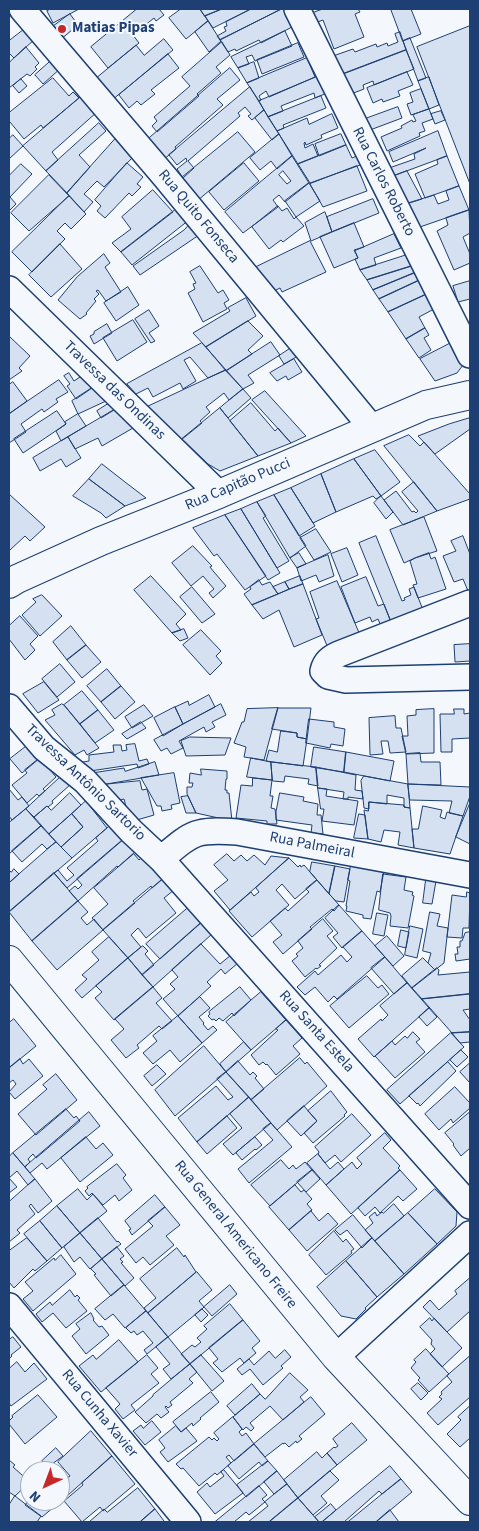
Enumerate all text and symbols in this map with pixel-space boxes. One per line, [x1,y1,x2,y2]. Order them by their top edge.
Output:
place label: Matias Pipas [72,20,155,38]
marker: Matias Pipas [56,23,68,35]
street label: Rua Carlos Roberto [348,124,418,240]
street label: Rua Quito Fonseca [154,167,242,267]
street label: Travessa das Ondinas [59,338,169,444]
street label: Rua Capitão Pucci [183,455,293,515]
street label: Travessa Antônio Sartorio [21,721,149,845]
street label: Rua Palmeiral [268,829,356,863]
street label: Rua Santa Estela [275,987,357,1077]
street label: Rua General Americano Freire [170,1157,300,1313]
street label: Rua Cunha Xavier [57,1366,141,1462]
north arrow [20,1461,70,1511]
text: N [25,1486,46,1507]

